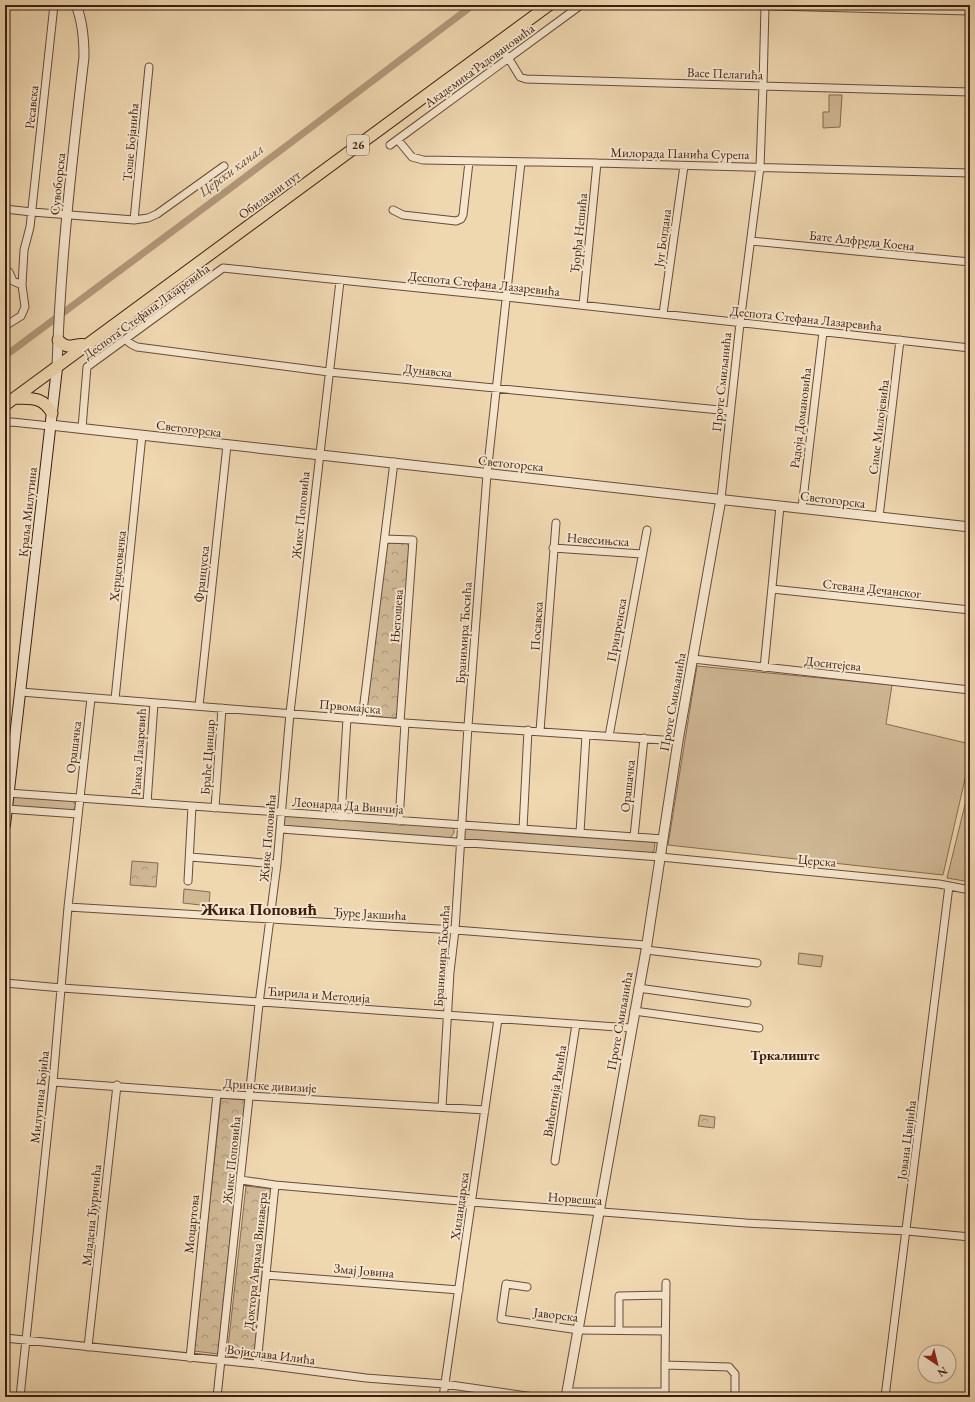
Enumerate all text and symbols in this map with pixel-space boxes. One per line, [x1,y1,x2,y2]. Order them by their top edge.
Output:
street label: Академика Радовановића [420,19,538,112]
street label: Васе Пелагића [687,64,764,83]
street label: Ресавска [21,84,42,130]
street label: Тоше Бојанића [119,102,142,182]
road number: 26 [347,135,369,155]
water label: Церски канал [194,140,267,201]
street label: Милорада Панића Сурепа [610,144,751,163]
street label: Сувоборска [46,151,69,216]
street label: Обилазни пут [235,166,304,223]
street label: Ђорђа Нешића [566,191,591,274]
street label: Југ Богдана [650,207,675,269]
street label: Бате Алфреда Коена [808,227,916,255]
street label: Деспота Стефана Лазаревића [80,259,214,363]
street label: Деспота Стефана Лазаревића [407,267,561,300]
street label: Деспота Стефана Лазаревића [729,302,883,335]
street label: Проте Смиљанића [708,331,735,433]
street label: Дунавска [403,360,454,381]
street label: Радоја Домановића [786,366,815,469]
street label: Симе Милојевића [864,378,893,475]
street label: Светогорска [155,416,223,441]
street label: Светогорска [477,452,545,475]
street label: Краља Милутина [14,465,41,558]
street label: Жике Поповића [287,470,314,561]
street label: Светогорска [799,487,867,512]
street label: Херцеговачка [105,529,130,603]
street label: Невесињска [566,529,631,550]
street label: Француска [190,544,213,603]
street label: Стевана Дечанског [822,575,922,602]
street label: Бранимира Ћосића [451,581,476,685]
street label: Његошева [386,588,407,643]
street label: Призренска [603,596,631,663]
street label: Посавска [526,600,547,651]
street label: Проте Смиљанића [655,651,690,753]
street label: Доситејева [804,652,863,675]
street label: Првомајска [318,695,382,718]
street label: Ранка Лазаревић [127,707,150,796]
street label: Браће Цинцар [196,718,219,796]
street label: Орашачка [62,719,85,774]
street label: Орашачка [616,758,639,813]
street label: Жике Поповића [255,793,280,883]
street label: Леонарда Да Винчија [292,793,405,818]
street label: Церска [797,850,838,871]
district label: Жика Поповић [200,898,318,920]
street label: Ђуре Јакшића [333,903,408,924]
street label: Бранимира Ћосића [429,904,454,1008]
street label: Проте Смиљанића [602,970,637,1072]
street label: Ћирила и Методија [267,982,371,1007]
street label: Вићентија Ракића [539,1043,570,1138]
district label: Тркалиште [750,1046,820,1064]
street label: Милутина Бојића [26,1049,53,1144]
street label: Дринске дивизије [223,1075,317,1096]
street label: Јована Цвијића [893,1098,920,1182]
street label: Жике Поповића [218,1115,245,1206]
street label: Младена Ђуричића [78,1163,105,1267]
street label: Хиландарска [446,1170,473,1242]
street label: Норвешка [547,1188,604,1209]
street label: Доктора Аврама Винавера [240,1190,271,1331]
street label: Моцартова [180,1193,203,1254]
street label: Змај Јовина [333,1259,396,1282]
street label: Јаворска [532,1303,580,1326]
street label: Војислава Илића [226,1341,317,1368]
north arrow [917,1344,957,1384]
text: N [935,1364,950,1381]

